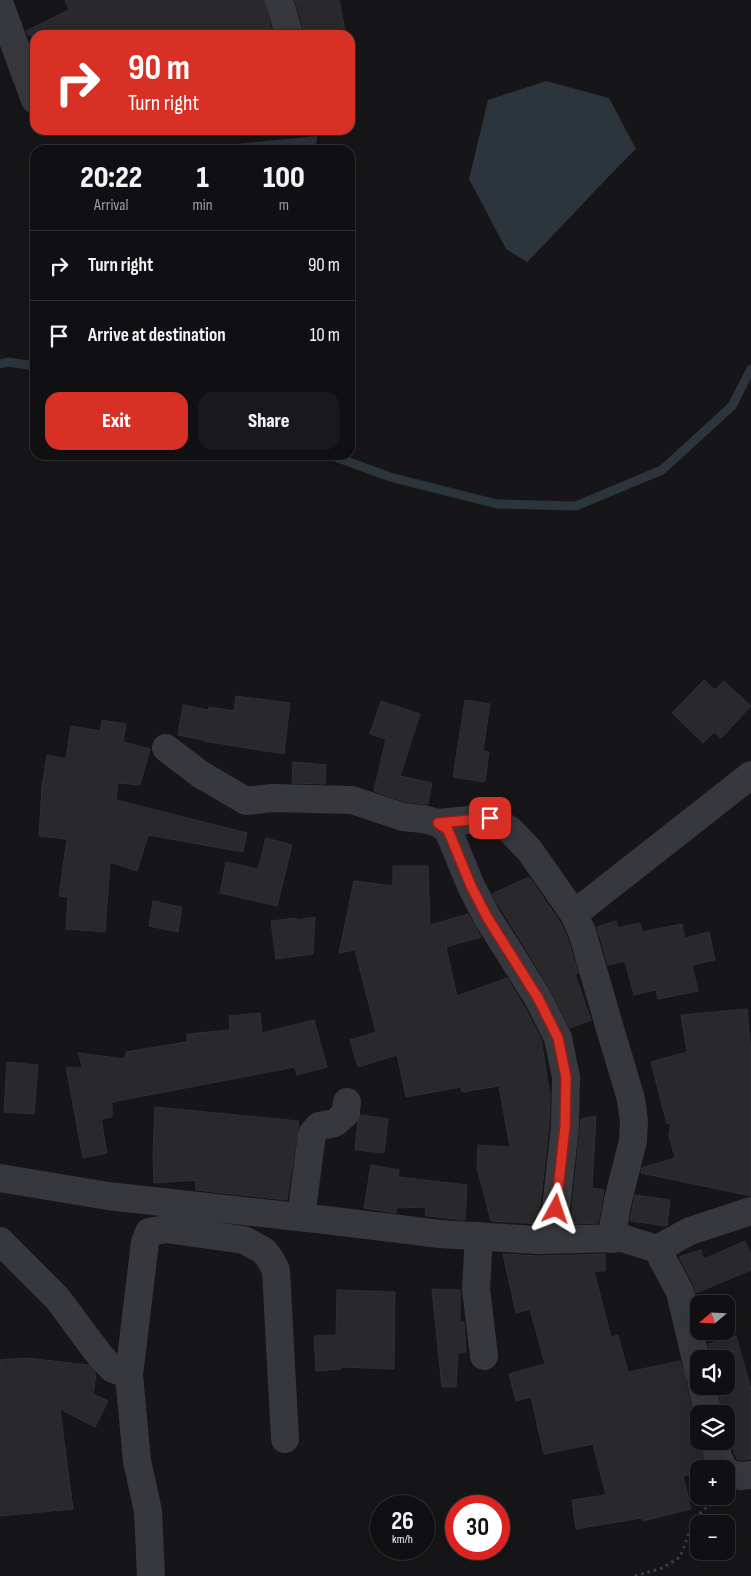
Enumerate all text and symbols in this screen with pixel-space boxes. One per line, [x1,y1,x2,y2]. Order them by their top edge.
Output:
text: 90 m [128,47,190,90]
icon: right [45,50,110,115]
text: Turn right [128,90,199,117]
text: 20:22 [80,160,142,196]
text: 1 [196,160,209,196]
text: 100 [263,160,305,196]
text: Arrival [94,196,128,215]
text: min [193,196,213,215]
text: m [279,196,289,215]
icon: right [45,252,73,280]
text: Turn right [88,254,153,277]
text: 90 m [308,254,340,277]
icon: arrive [45,322,73,350]
text: Arrive at destination [88,324,226,347]
text: 10 m [310,324,340,347]
button: Exit [45,392,188,450]
button: Share [198,392,340,450]
pin [469,797,511,839]
icon: arrive [476,804,504,832]
position arrow [529,1182,581,1234]
north arrow [690,1295,735,1340]
map controls [690,1295,735,1560]
button: sound [690,1350,735,1395]
button: layers [690,1405,735,1450]
button: + [690,1460,735,1505]
speed limit sign: 30 [445,1495,510,1560]
text: 26 [391,1506,414,1537]
button: − [690,1515,735,1560]
text: km/h [392,1532,413,1547]

